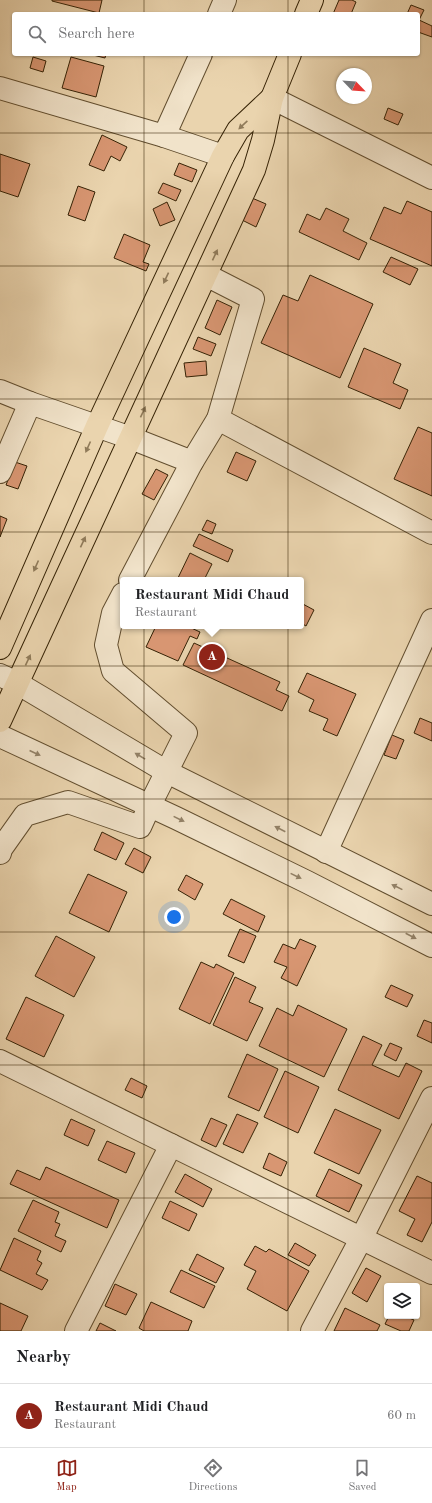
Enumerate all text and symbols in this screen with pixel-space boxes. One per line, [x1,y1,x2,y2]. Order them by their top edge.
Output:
search box [12,12,420,56]
icon: search [26,23,48,45]
text: Search here [58,27,135,42]
north arrow [336,68,372,104]
one-way arrow [239,120,248,129]
one-way arrow [212,250,218,261]
one-way arrow [163,272,169,284]
one-way arrow [140,406,146,417]
one-way arrow [84,441,90,453]
one-way arrow [80,537,86,548]
one-way arrow [32,560,38,572]
popup [120,577,304,629]
text: Restaurant Midi Chaud [135,588,289,603]
text: Restaurant [135,606,197,619]
pin: A [199,642,225,672]
one-way arrow [25,654,31,666]
one-way arrow [30,750,41,756]
one-way arrow [134,753,146,760]
one-way arrow [173,816,185,822]
one-way arrow [275,826,286,832]
one-way arrow [290,873,301,879]
one-way arrow [391,884,403,890]
your location [164,907,184,927]
one-way arrow [405,932,417,939]
map controls [384,1283,420,1319]
button: layers [384,1283,420,1319]
text: Nearby [16,1349,71,1366]
text: Restaurant Midi Chaud [54,1400,209,1415]
text: A [24,1409,34,1422]
text: 60 m [387,1409,416,1422]
text: Restaurant [54,1418,116,1431]
tab: Map [56,1457,78,1495]
tab: Directions [189,1457,237,1495]
tab: Saved [348,1457,376,1495]

